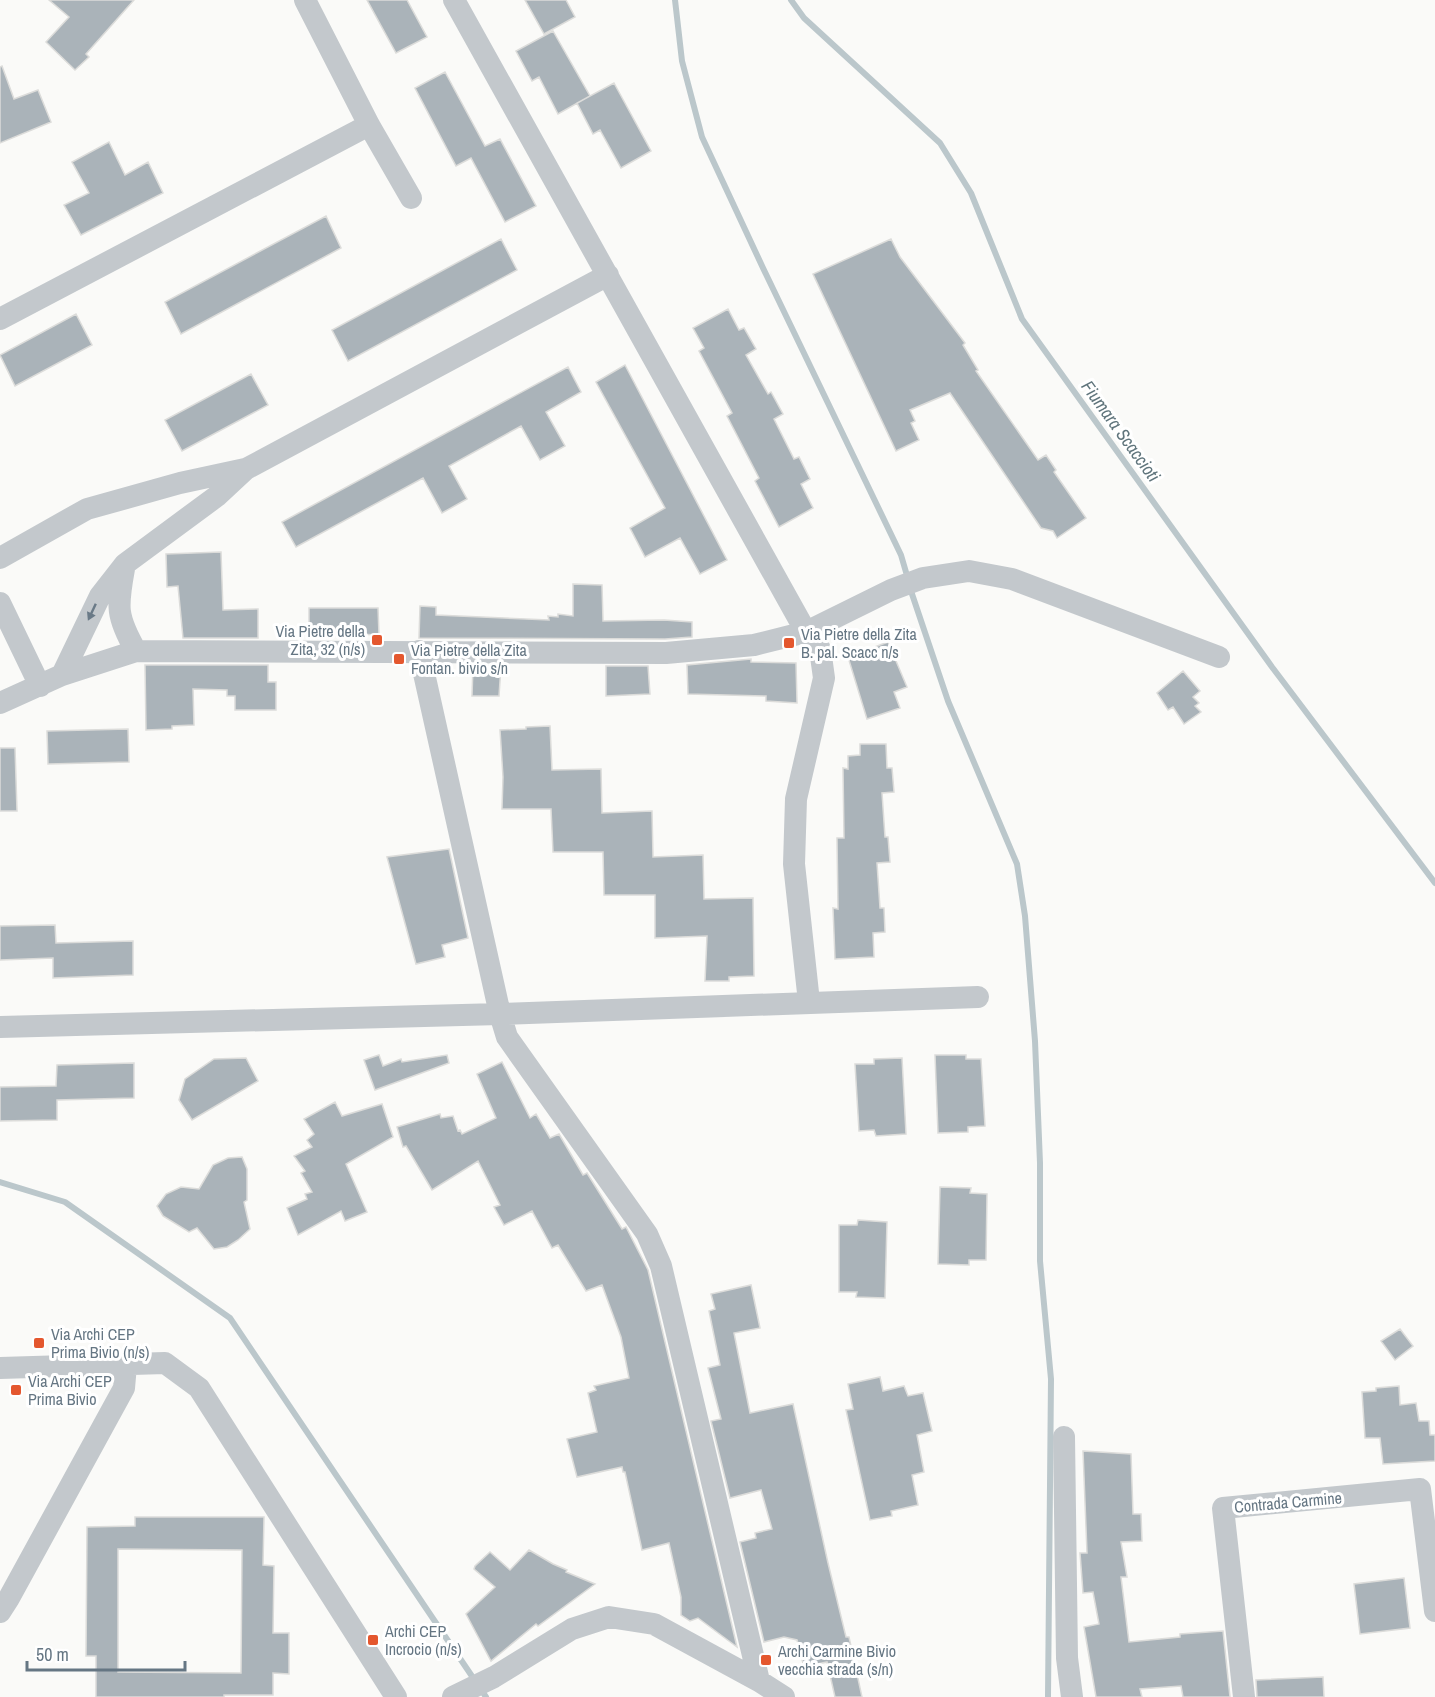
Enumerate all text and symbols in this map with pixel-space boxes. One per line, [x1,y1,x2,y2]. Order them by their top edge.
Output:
water label: Fiumara Scaccioti [1076,375,1166,487]
one-way arrow [87,604,96,621]
place label: Via Pietre della Zita, 32 (n/s) [276,620,366,660]
place label: Via Pietre della Zita B. pal. Scacc n/s [801,623,917,663]
marker: Via Pietre della Zita, 32 (n/s) [370,633,384,647]
marker: Via Pietre della Zita B. pal. Scacc n/s [782,636,796,650]
place label: Via Pietre della Zita Fontan. bivio s/n [411,639,527,679]
marker: Via Pietre della Zita Fontan. bivio s/n [392,652,406,666]
place label: Via Archi CEP Prima Bivio (n/s) [51,1323,149,1363]
marker: Via Archi CEP Prima Bivio (n/s) [32,1336,46,1350]
place label: Via Archi CEP Prima Bivio [28,1370,112,1410]
marker: Via Archi CEP Prima Bivio [9,1383,23,1397]
street label: Contrada Carmine [1233,1486,1343,1518]
place label: Archi CEP Incrocio (n/s) [384,1620,462,1660]
marker: Archi CEP Incrocio (n/s) [366,1633,380,1647]
scale bar [27,1634,184,1672]
place label: Archi Carmine Bivio vecchia strada (s/n) [777,1640,896,1680]
text: 50 m [36,1642,69,1667]
marker: Archi Carmine Bivio vecchia strada (s/n) [759,1653,773,1667]

